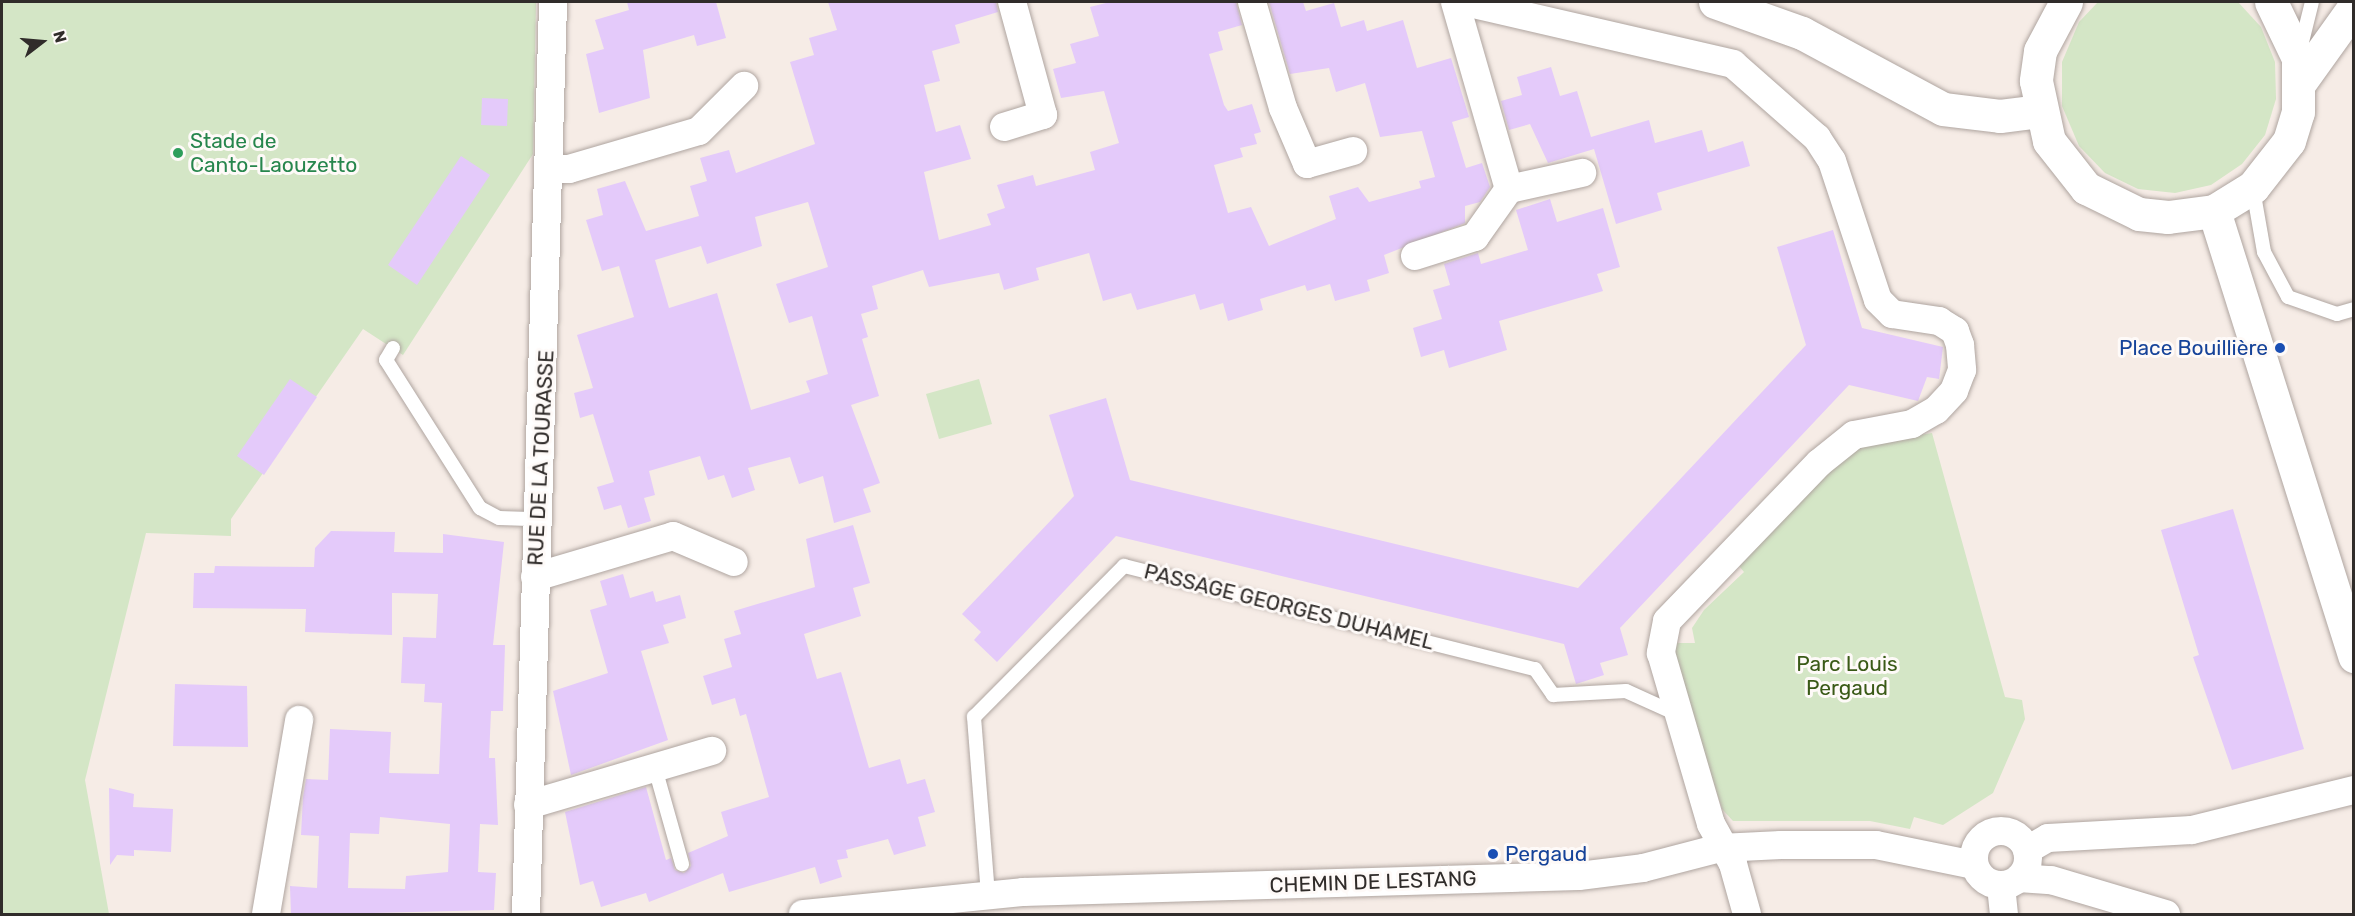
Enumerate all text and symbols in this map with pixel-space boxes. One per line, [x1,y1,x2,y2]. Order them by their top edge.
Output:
north arrow [12,12,72,72]
text: N [49,29,71,45]
place label: Stade de Canto-Laouzetto [190,128,357,178]
marker: Stade de Canto-Laouzetto [171,146,185,160]
place label: Place Bouillière [2119,335,2268,361]
marker: Place Bouillière [2273,341,2287,355]
street label: RUE DE LA TOURASSE [523,349,559,567]
street label: PASSAGE GEORGES DUHAMEL [1141,559,1437,655]
park label: Parc Louis Pergaud [1796,651,1898,701]
place label: Pergaud [1505,841,1587,867]
marker: Pergaud [1486,847,1500,861]
street label: CHEMIN DE LESTANG [1269,866,1477,898]

